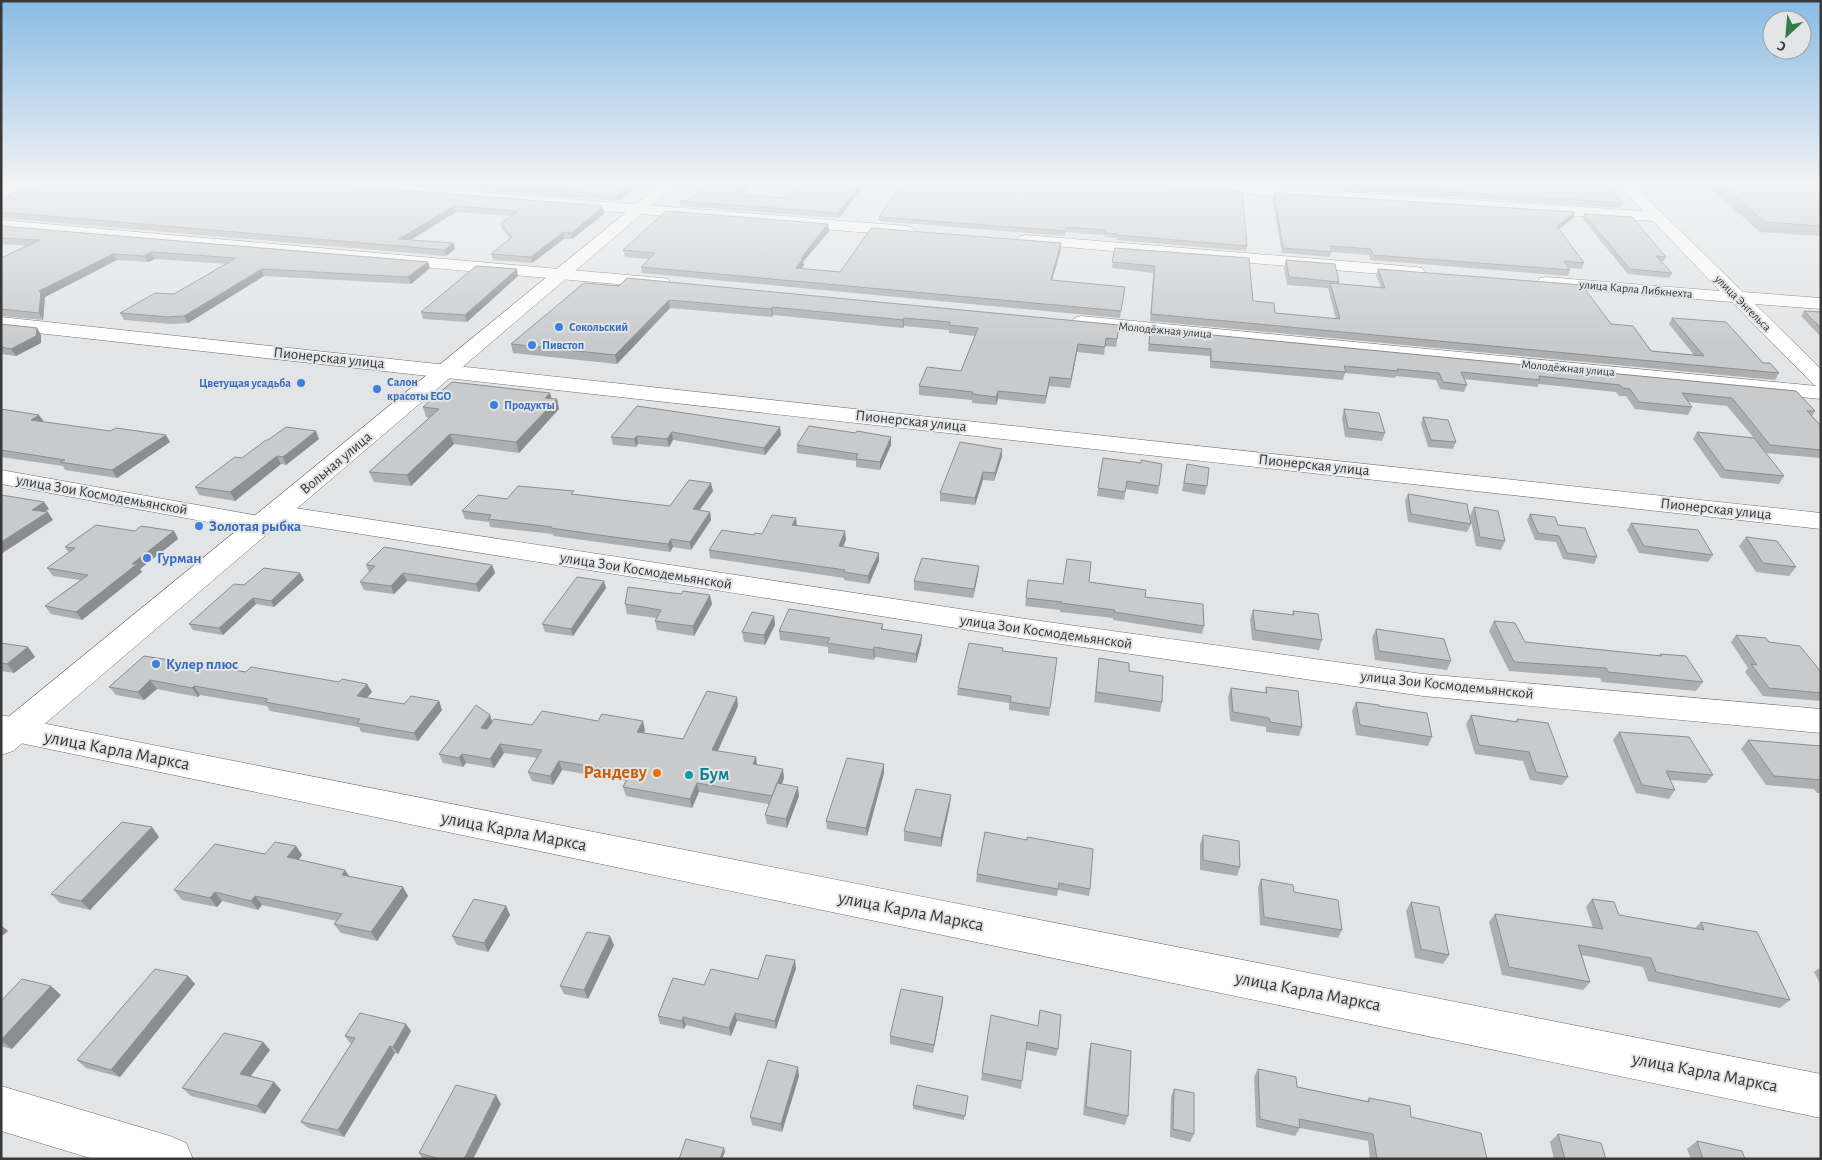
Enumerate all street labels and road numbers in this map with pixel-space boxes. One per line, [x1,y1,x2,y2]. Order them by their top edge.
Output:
street label: улица Энгельса [1711,272,1774,334]
street label: улица Карла Либкнехта [1578,278,1694,301]
street label: Молодёжная улица [1118,320,1213,341]
street label: Пионерская улица [273,345,385,371]
street label: Молодёжная улица [1521,358,1616,379]
street label: Пионерская улица [855,408,967,434]
street label: Вольная улица [297,429,375,497]
street label: Пионерская улица [1258,452,1370,478]
street label: улица Зои Космодемьянской [14,472,189,517]
street label: Пионерская улица [1660,496,1772,522]
street label: улица Зои Космодемьянской [558,550,733,592]
street label: улица Зои Космодемьянской [958,612,1133,652]
street label: улица Зои Космодемьянской [1359,668,1534,702]
street label: улица Карла Маркса [42,728,191,774]
street label: улица Карла Маркса [439,809,588,855]
street label: улица Карла Маркса [836,889,985,935]
street label: улица Карла Маркса [1233,969,1382,1015]
street label: улица Карла Маркса [1630,1050,1779,1096]

